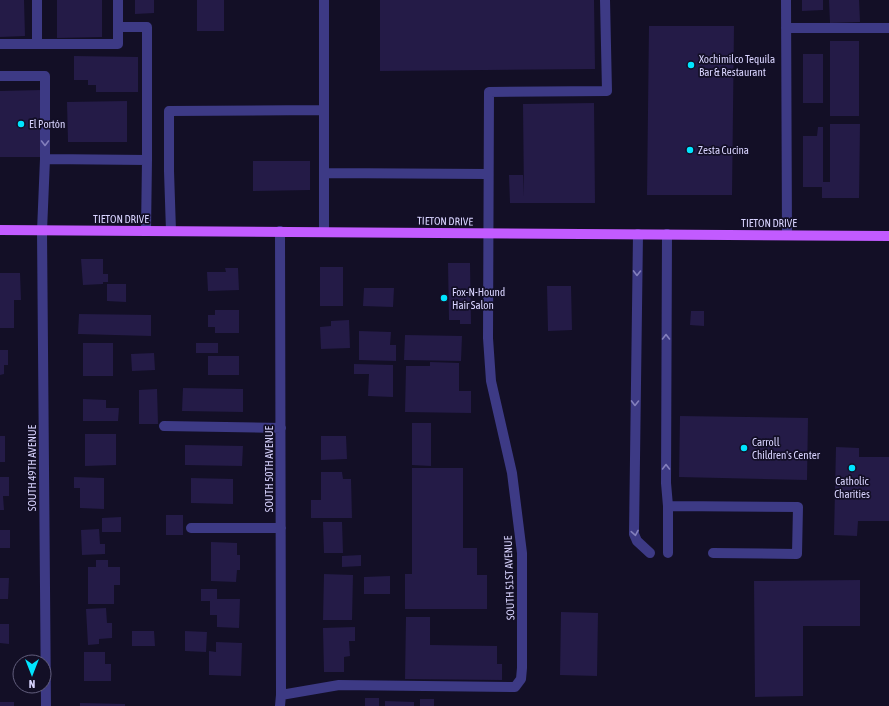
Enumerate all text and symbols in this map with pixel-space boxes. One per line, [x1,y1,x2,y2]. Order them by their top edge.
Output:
place label: Xochimilco Tequila Bar & Restaurant [699,53,775,78]
marker: Xochimilco Tequila Bar & Restaurant [686,60,696,70]
place label: El Portón [29,118,65,130]
marker: El Portón [16,119,26,129]
one-way arrow [41,140,49,146]
place label: Zesta Cucina [698,144,749,156]
marker: Zesta Cucina [685,145,695,155]
street label: TIETON DRIVE [93,213,149,225]
street label: TIETON DRIVE [417,215,473,227]
street label: TIETON DRIVE [741,217,797,229]
one-way arrow [633,270,641,276]
place label: Fox-N-Hound Hair Salon [452,286,505,311]
marker: Fox-N-Hound Hair Salon [439,293,449,303]
one-way arrow [662,334,670,340]
one-way arrow [631,400,639,406]
street label: SOUTH 49TH AVENUE [26,425,38,511]
street label: SOUTH 50TH AVENUE [263,426,275,512]
place label: Carroll Children's Center [752,436,821,461]
marker: Carroll Children's Center [739,443,749,453]
marker: Catholic Charities [847,463,857,473]
one-way arrow [662,464,670,470]
place label: Catholic Charities [834,475,870,500]
one-way arrow [630,530,639,536]
street label: SOUTH 51ST AVENUE [502,535,516,620]
north arrow [12,654,52,694]
text: N [29,678,35,690]

